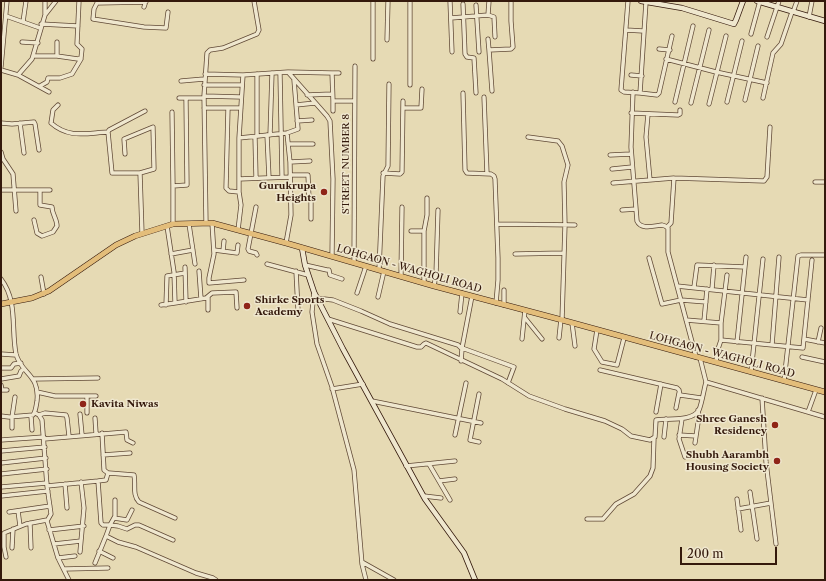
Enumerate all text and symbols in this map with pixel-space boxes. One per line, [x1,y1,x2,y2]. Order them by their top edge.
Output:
street label: STREET NUMBER 8 [340,114,352,214]
place label: Gurukrupa Heights [259,180,316,204]
marker: Gurukrupa Heights [319,187,329,197]
street label: LOHGAON - WAGHOLI ROAD [335,243,483,295]
place label: Shirke Sports Academy [255,294,324,318]
marker: Shirke Sports Academy [242,301,252,311]
street label: LOHGAON - WAGHOLI ROAD [648,330,796,380]
place label: Kavita Niwas [91,398,158,410]
marker: Kavita Niwas [78,399,88,409]
place label: Shree Ganesh Residency [696,413,767,436]
marker: Shree Ganesh Residency [770,420,780,430]
place label: Shubh Aarambh Housing Society [686,449,769,472]
marker: Shubh Aarambh Housing Society [772,456,782,466]
scale bar [682,539,779,565]
text: 200 m [687,546,724,561]

